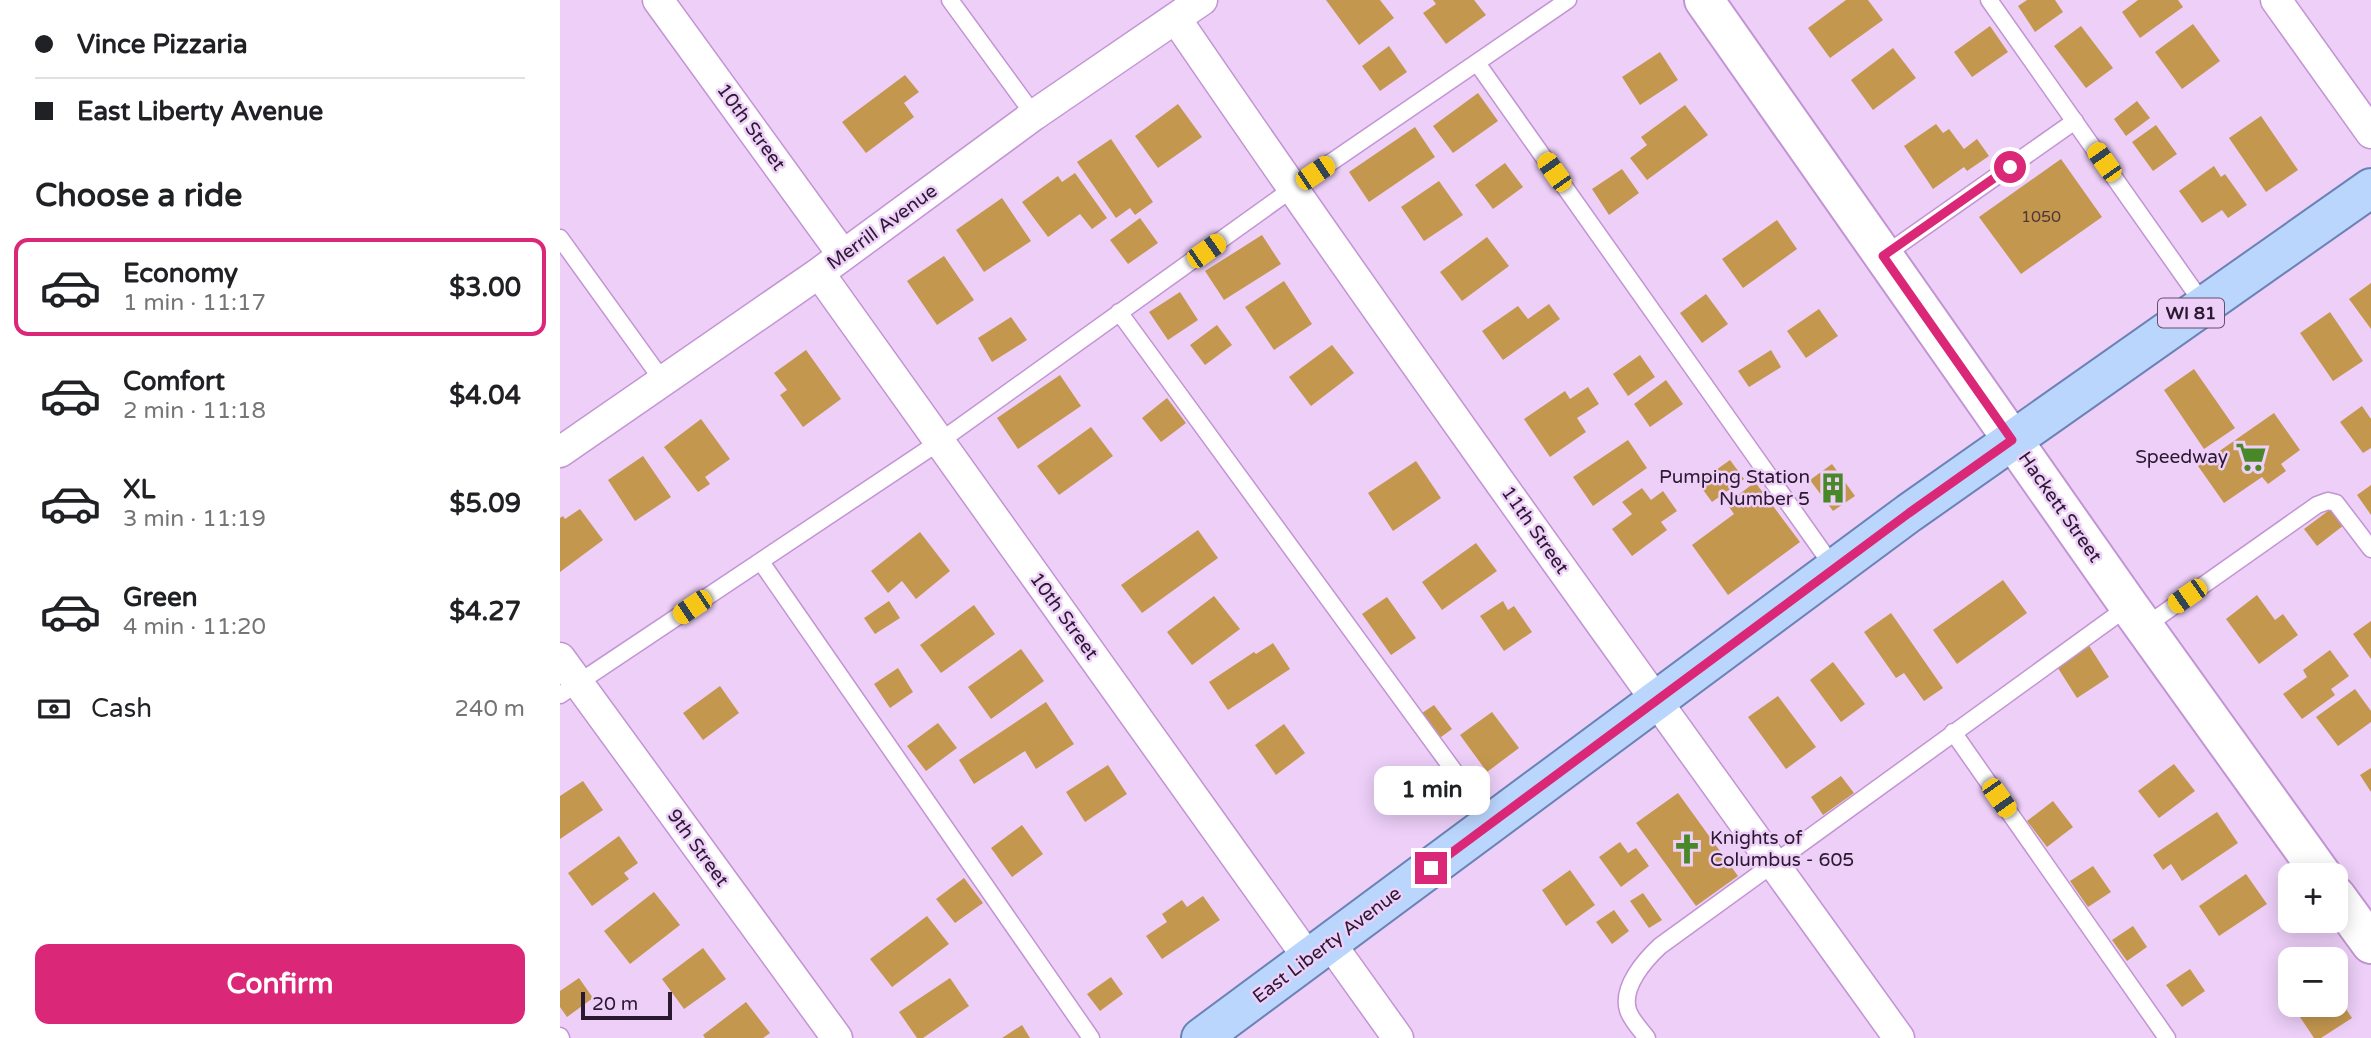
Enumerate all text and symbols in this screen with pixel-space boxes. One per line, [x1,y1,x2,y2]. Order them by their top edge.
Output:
text: Vince Pizzaria [77,29,248,60]
street label: 10th Street [712,79,790,175]
text: East Liberty Avenue [77,96,323,127]
car [2084,139,2125,185]
car [1534,149,1575,195]
route start [1994,151,2026,183]
car [1292,153,1339,193]
text: Choose a ride [35,177,242,215]
street label: Merrill Avenue [823,180,941,274]
house number: 1050 [2021,207,2061,227]
car [1183,230,1230,272]
icon: car [39,256,102,319]
text: Economy [123,258,238,289]
text: $3.00 [449,272,521,303]
text: 1 min · 11:17 [123,289,266,317]
road number: WI 81 [2158,298,2224,328]
icon: car [39,364,102,427]
text: Comfort [123,366,225,397]
text: $4.04 [449,380,521,411]
text: 2 min · 11:18 [123,397,266,425]
supermarket icon: Speedway [2234,440,2268,474]
place label: Speedway [2135,446,2228,468]
street label: Hackett Street [2014,448,2106,566]
place label: Pumping Station Number 5 [1659,466,1810,510]
building icon: Pumping Station Number 5 [1816,471,1850,505]
icon: car [39,472,102,535]
text: XL [123,474,155,505]
street label: 11th Street [1497,482,1573,578]
text: $5.09 [449,488,521,519]
text: 3 min · 11:19 [123,505,266,533]
street label: 10th Street [1025,568,1103,664]
car [2164,575,2211,617]
icon: car [39,580,102,643]
text: Green [123,582,198,613]
car [669,587,716,627]
text: $4.27 [449,596,521,627]
text: 4 min · 11:20 [123,613,266,641]
icon: cash [35,690,73,728]
text: Cash [91,693,152,724]
text: 240 m [455,695,525,723]
callout: 1 min [1373,766,1489,816]
car [1979,775,2020,821]
text: 1 min [1401,776,1463,804]
street label: 9th Street [663,805,733,891]
place label: Knights of Columbus - 605 [1710,827,1854,871]
church icon: Knights of Columbus - 605 [1670,832,1704,866]
route end [1415,852,1447,884]
map controls [2278,863,2348,1017]
button: + [2278,863,2348,933]
street label: East Liberty Avenue [1249,882,1405,1008]
button: Confirm [35,944,525,1024]
button: − [2278,947,2348,1017]
scale bar [581,989,672,1021]
text: 20 m [592,993,638,1015]

